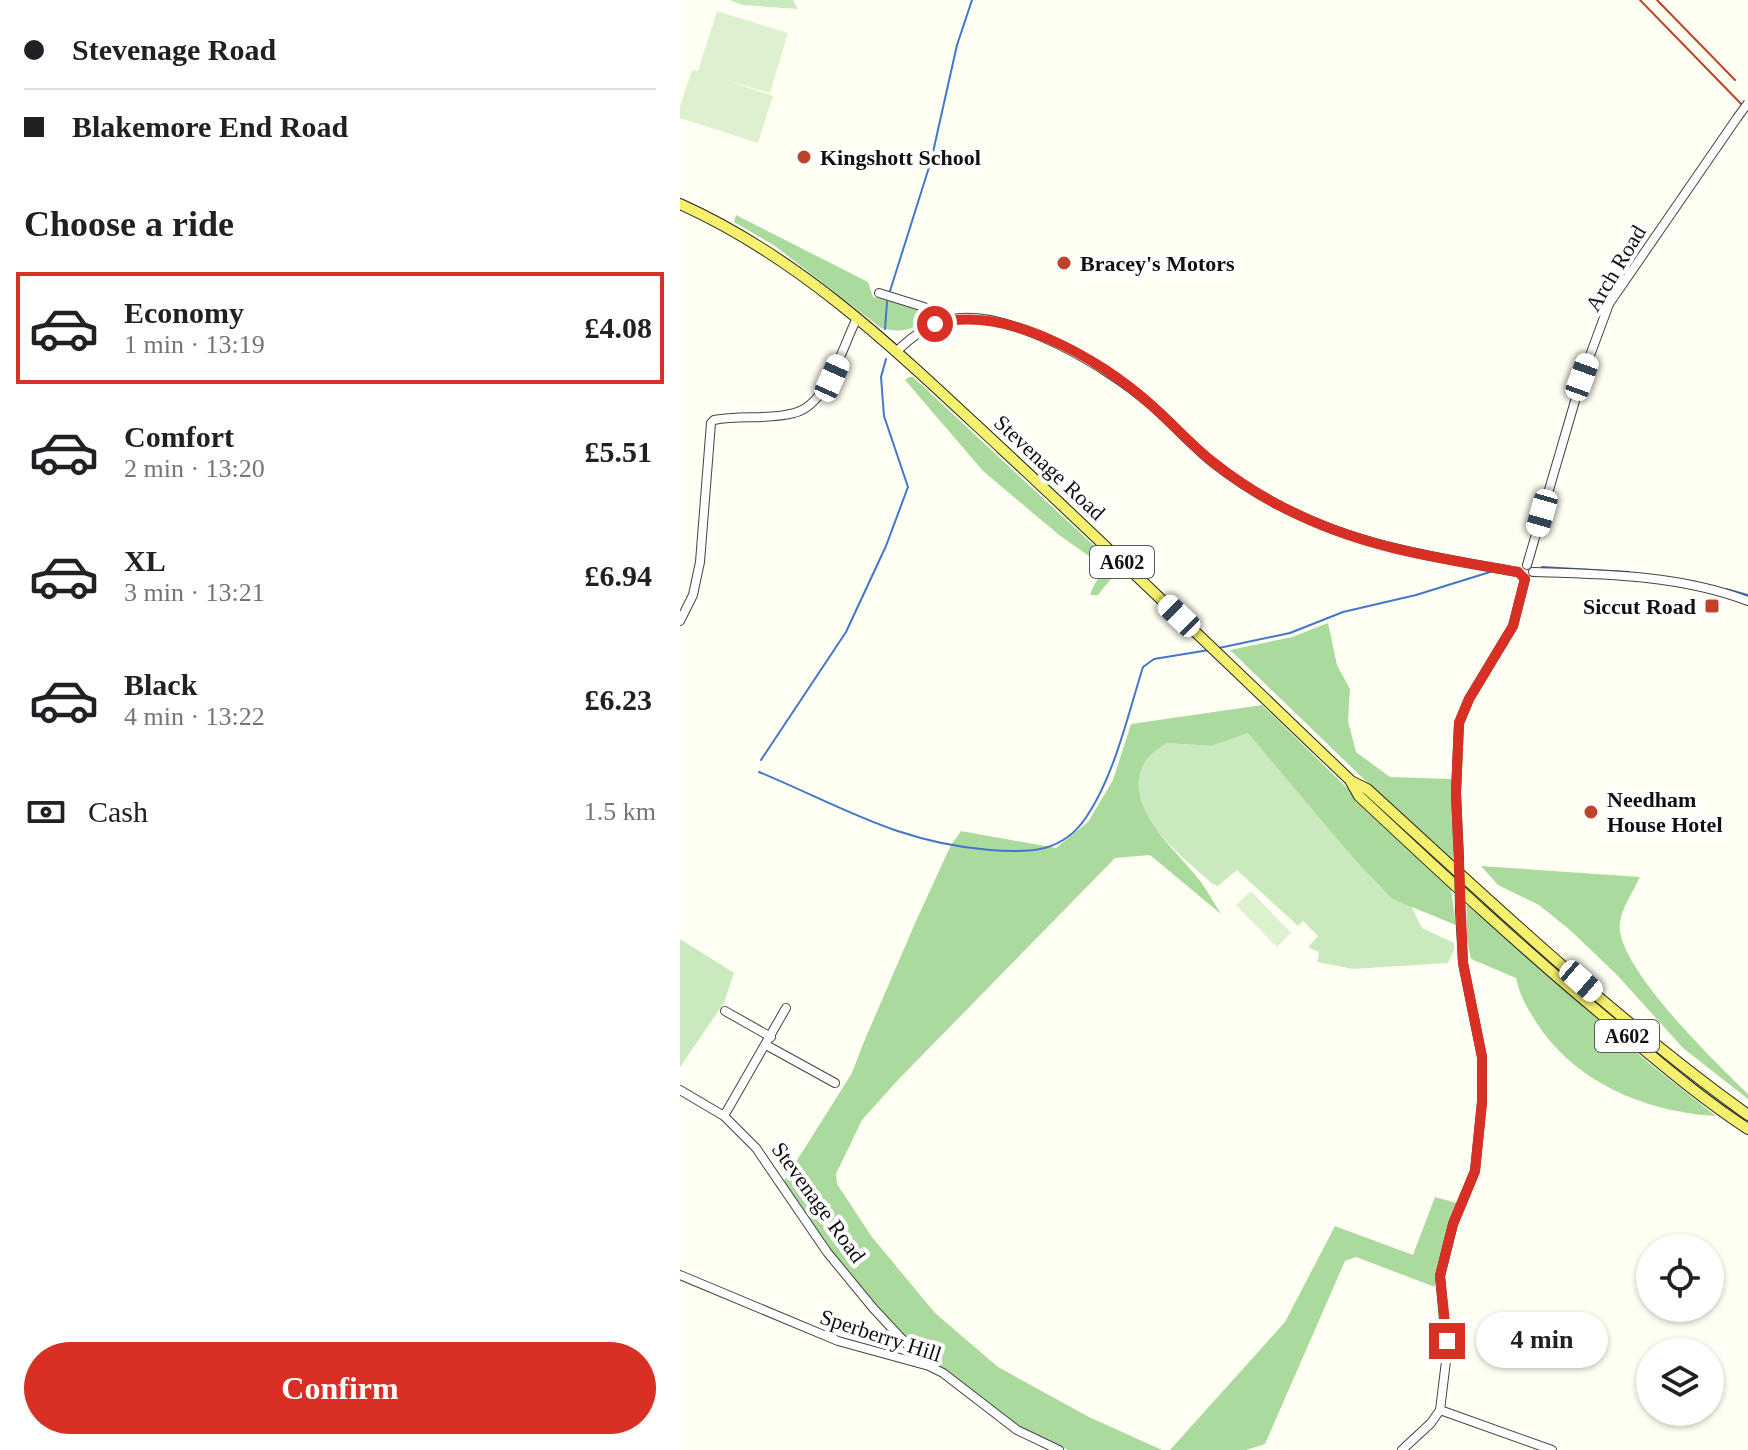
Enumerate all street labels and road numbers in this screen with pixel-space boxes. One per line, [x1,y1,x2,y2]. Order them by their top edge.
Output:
street label: Arch Road [1580,221,1651,316]
street label: Stevenage Road [989,410,1110,525]
road number: A602 [1090,546,1154,578]
road number: A602 [1595,1020,1659,1052]
street label: Stevenage Road [767,1137,871,1267]
street label: Sperberry Hill [817,1304,945,1367]

